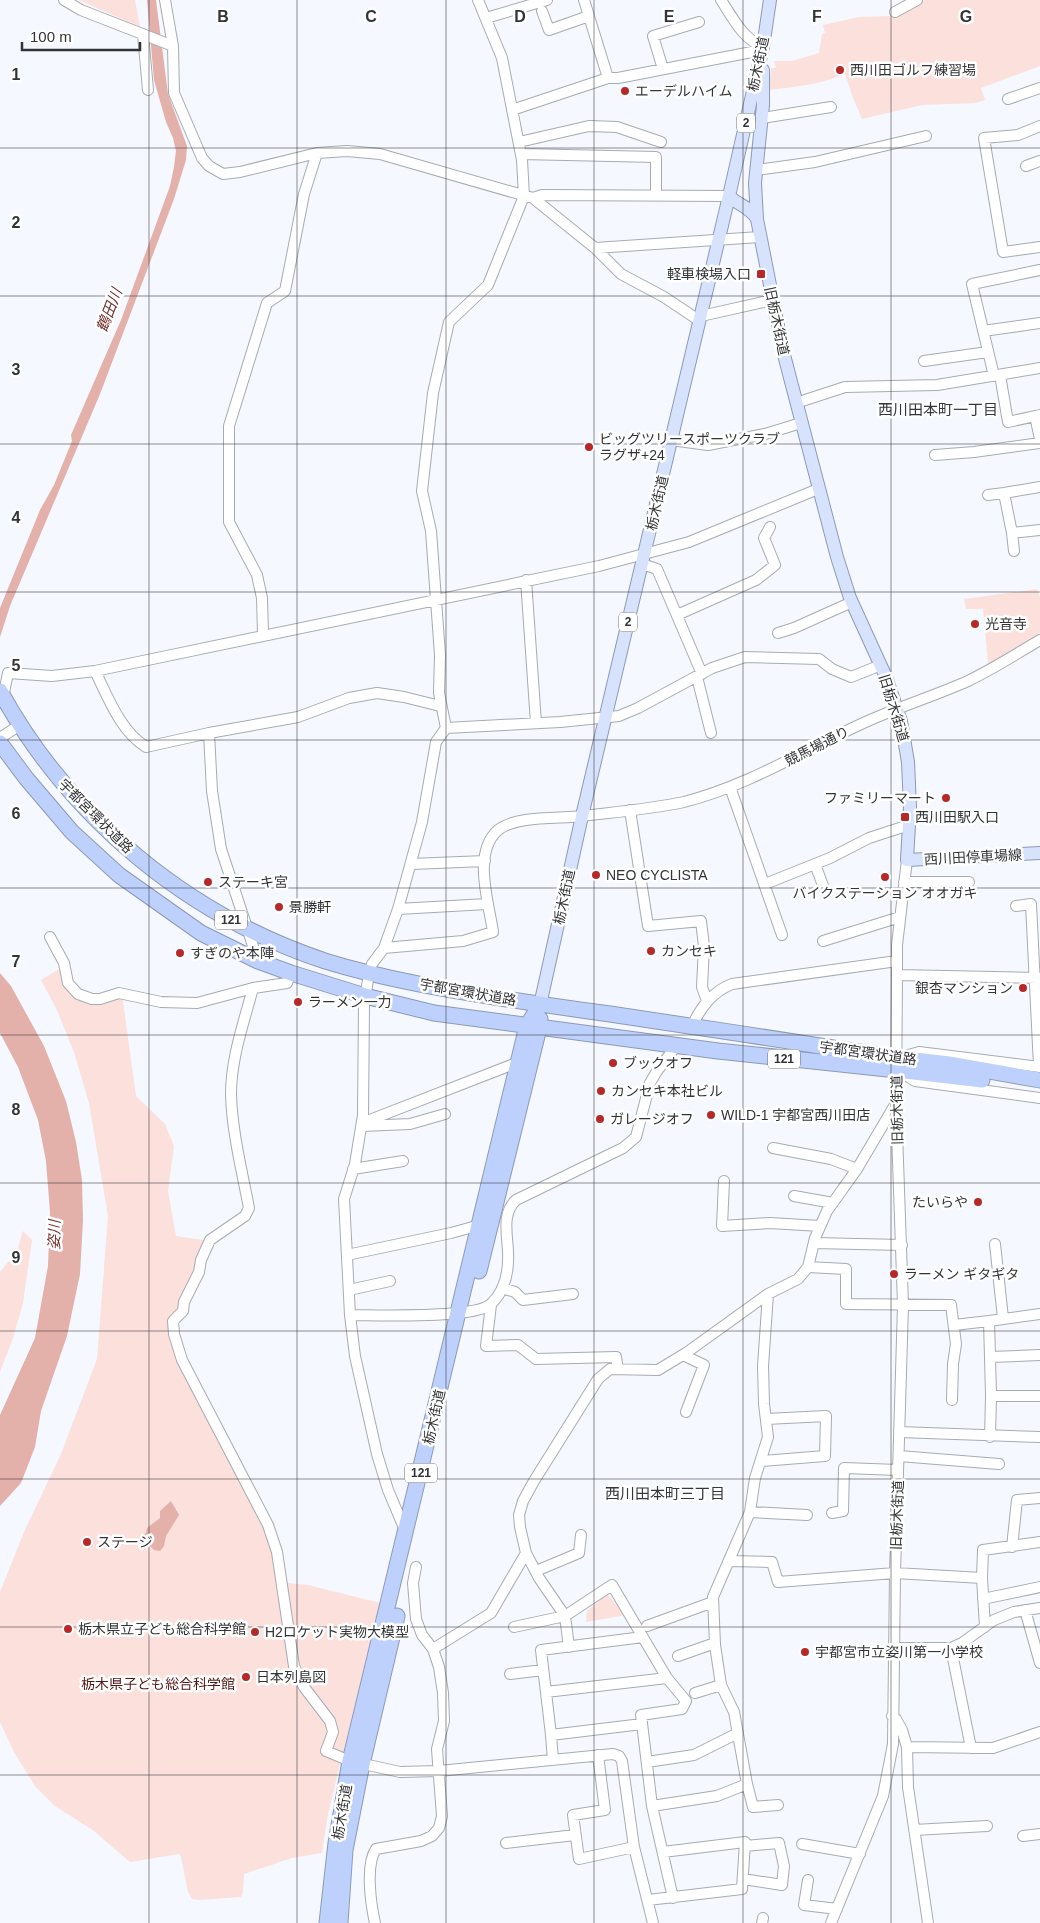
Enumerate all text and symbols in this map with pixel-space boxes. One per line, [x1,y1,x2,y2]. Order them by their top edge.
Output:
text: B [217,8,229,25]
text: C [365,8,377,25]
text: D [514,8,526,25]
text: E [664,8,675,25]
text: F [812,8,822,25]
text: G [960,8,972,25]
scale bar [22,20,140,52]
text: 100 m [30,28,72,45]
street label: 栃木街道 [744,35,772,93]
place label: 西川田ゴルフ練習場 [850,62,976,78]
marker: 西川田ゴルフ練習場 [834,64,846,76]
text: 1 [12,66,21,83]
place label: エーデルハイム [635,83,732,99]
marker: エーデルハイム [619,85,631,97]
road number: 2 [737,114,755,132]
text: 2 [12,214,21,231]
place label: 軽車検場入口 [667,266,751,282]
marker: 軽車検場入口 [755,268,767,280]
water label: 鶴田川 [93,284,126,334]
street label: 旧栃木街道 [762,285,792,357]
text: 3 [12,361,21,378]
district label: 西川田本町一丁目 [878,401,998,418]
place label: ビッグツリースポーツクラブ ラグザ+24 [599,431,780,463]
marker: ビッグツリースポーツクラブ ラグザ+24 [583,441,595,453]
street label: 栃木街道 [643,474,671,532]
text: 4 [12,509,21,526]
road number: 2 [619,612,637,632]
place label: 光音寺 [985,616,1027,632]
marker: 光音寺 [969,618,981,630]
text: 5 [12,657,21,674]
street label: 旧栃木街道 [876,672,912,744]
street label: 競馬場通り [782,723,852,769]
street label: 宇都宮環状道路 [56,776,136,856]
place label: ファミリーマート [824,790,936,806]
marker: ファミリーマート [940,792,952,804]
text: 6 [12,805,21,822]
place label: 西川田駅入口 [915,809,999,825]
marker: 西川田駅入口 [899,811,911,823]
street label: 西川田停車場線 [924,846,1022,868]
place label: NEO CYCLISTA [606,867,708,883]
street label: 栃木街道 [550,868,578,926]
marker: NEO CYCLISTA [590,869,602,881]
marker: バイクステーション オオガキ [879,871,891,883]
place label: ステーキ宮 [218,874,288,890]
marker: ステーキ宮 [202,876,214,888]
place label: バイクステーション オオガキ [793,885,977,901]
place label: 景勝軒 [289,899,331,915]
marker: 景勝軒 [273,901,285,913]
road number: 121 [215,910,247,930]
place label: カンセキ [661,943,717,959]
place label: すぎのや本陣 [190,945,274,961]
marker: カンセキ [645,945,657,957]
marker: すぎのや本陣 [174,947,186,959]
text: 7 [12,953,21,970]
street label: 宇都宮環状道路 [418,976,518,1008]
place label: 銀杏マンション [915,980,1013,996]
marker: 銀杏マンション [1017,982,1029,994]
place label: ラーメン一力 [308,994,391,1010]
marker: ラーメン一力 [292,996,304,1008]
street label: 宇都宮環状道路 [818,1038,918,1068]
road number: 121 [768,1050,800,1068]
place label: ブックオフ [623,1055,693,1071]
marker: ブックオフ [607,1057,619,1069]
street label: 旧栃木街道 [888,1075,906,1145]
place label: カンセキ本社ビル [611,1083,723,1099]
marker: カンセキ本社ビル [595,1085,607,1097]
text: 8 [12,1101,21,1118]
place label: WILD-1 宇都宮西川田店 [721,1107,870,1123]
marker: WILD-1 宇都宮西川田店 [705,1109,717,1121]
place label: ガレージオフ [610,1111,694,1127]
marker: ガレージオフ [594,1113,606,1125]
place label: たいらや [912,1194,968,1210]
marker: たいらや [972,1196,984,1208]
water label: 姿川 [45,1218,63,1250]
text: 9 [12,1249,21,1266]
place label: ラーメン ギタギタ [904,1266,1019,1282]
marker: ラーメン ギタギタ [888,1268,900,1280]
street label: 栃木街道 [420,1388,448,1446]
road number: 121 [405,1464,437,1482]
street label: 旧栃木街道 [888,1480,906,1550]
district label: 西川田本町三丁目 [605,1485,725,1502]
place label: ステージ [97,1534,153,1550]
marker: ステージ [81,1536,93,1548]
place label: 栃木県立子ども総合科学館 [78,1621,246,1637]
marker: 栃木県立子ども総合科学館 [62,1623,74,1635]
place label: H2ロケット実物大模型 [265,1624,409,1640]
marker: H2ロケット実物大模型 [249,1626,261,1638]
place label: 宇都宮市立姿川第一小学校 [815,1644,983,1660]
marker: 宇都宮市立姿川第一小学校 [799,1646,811,1658]
place label: 日本列島図 [256,1669,326,1685]
marker: 日本列島図 [240,1671,252,1683]
park label: 栃木県子ども総合科学館 [81,1676,235,1692]
street label: 栃木街道 [329,1783,355,1841]

